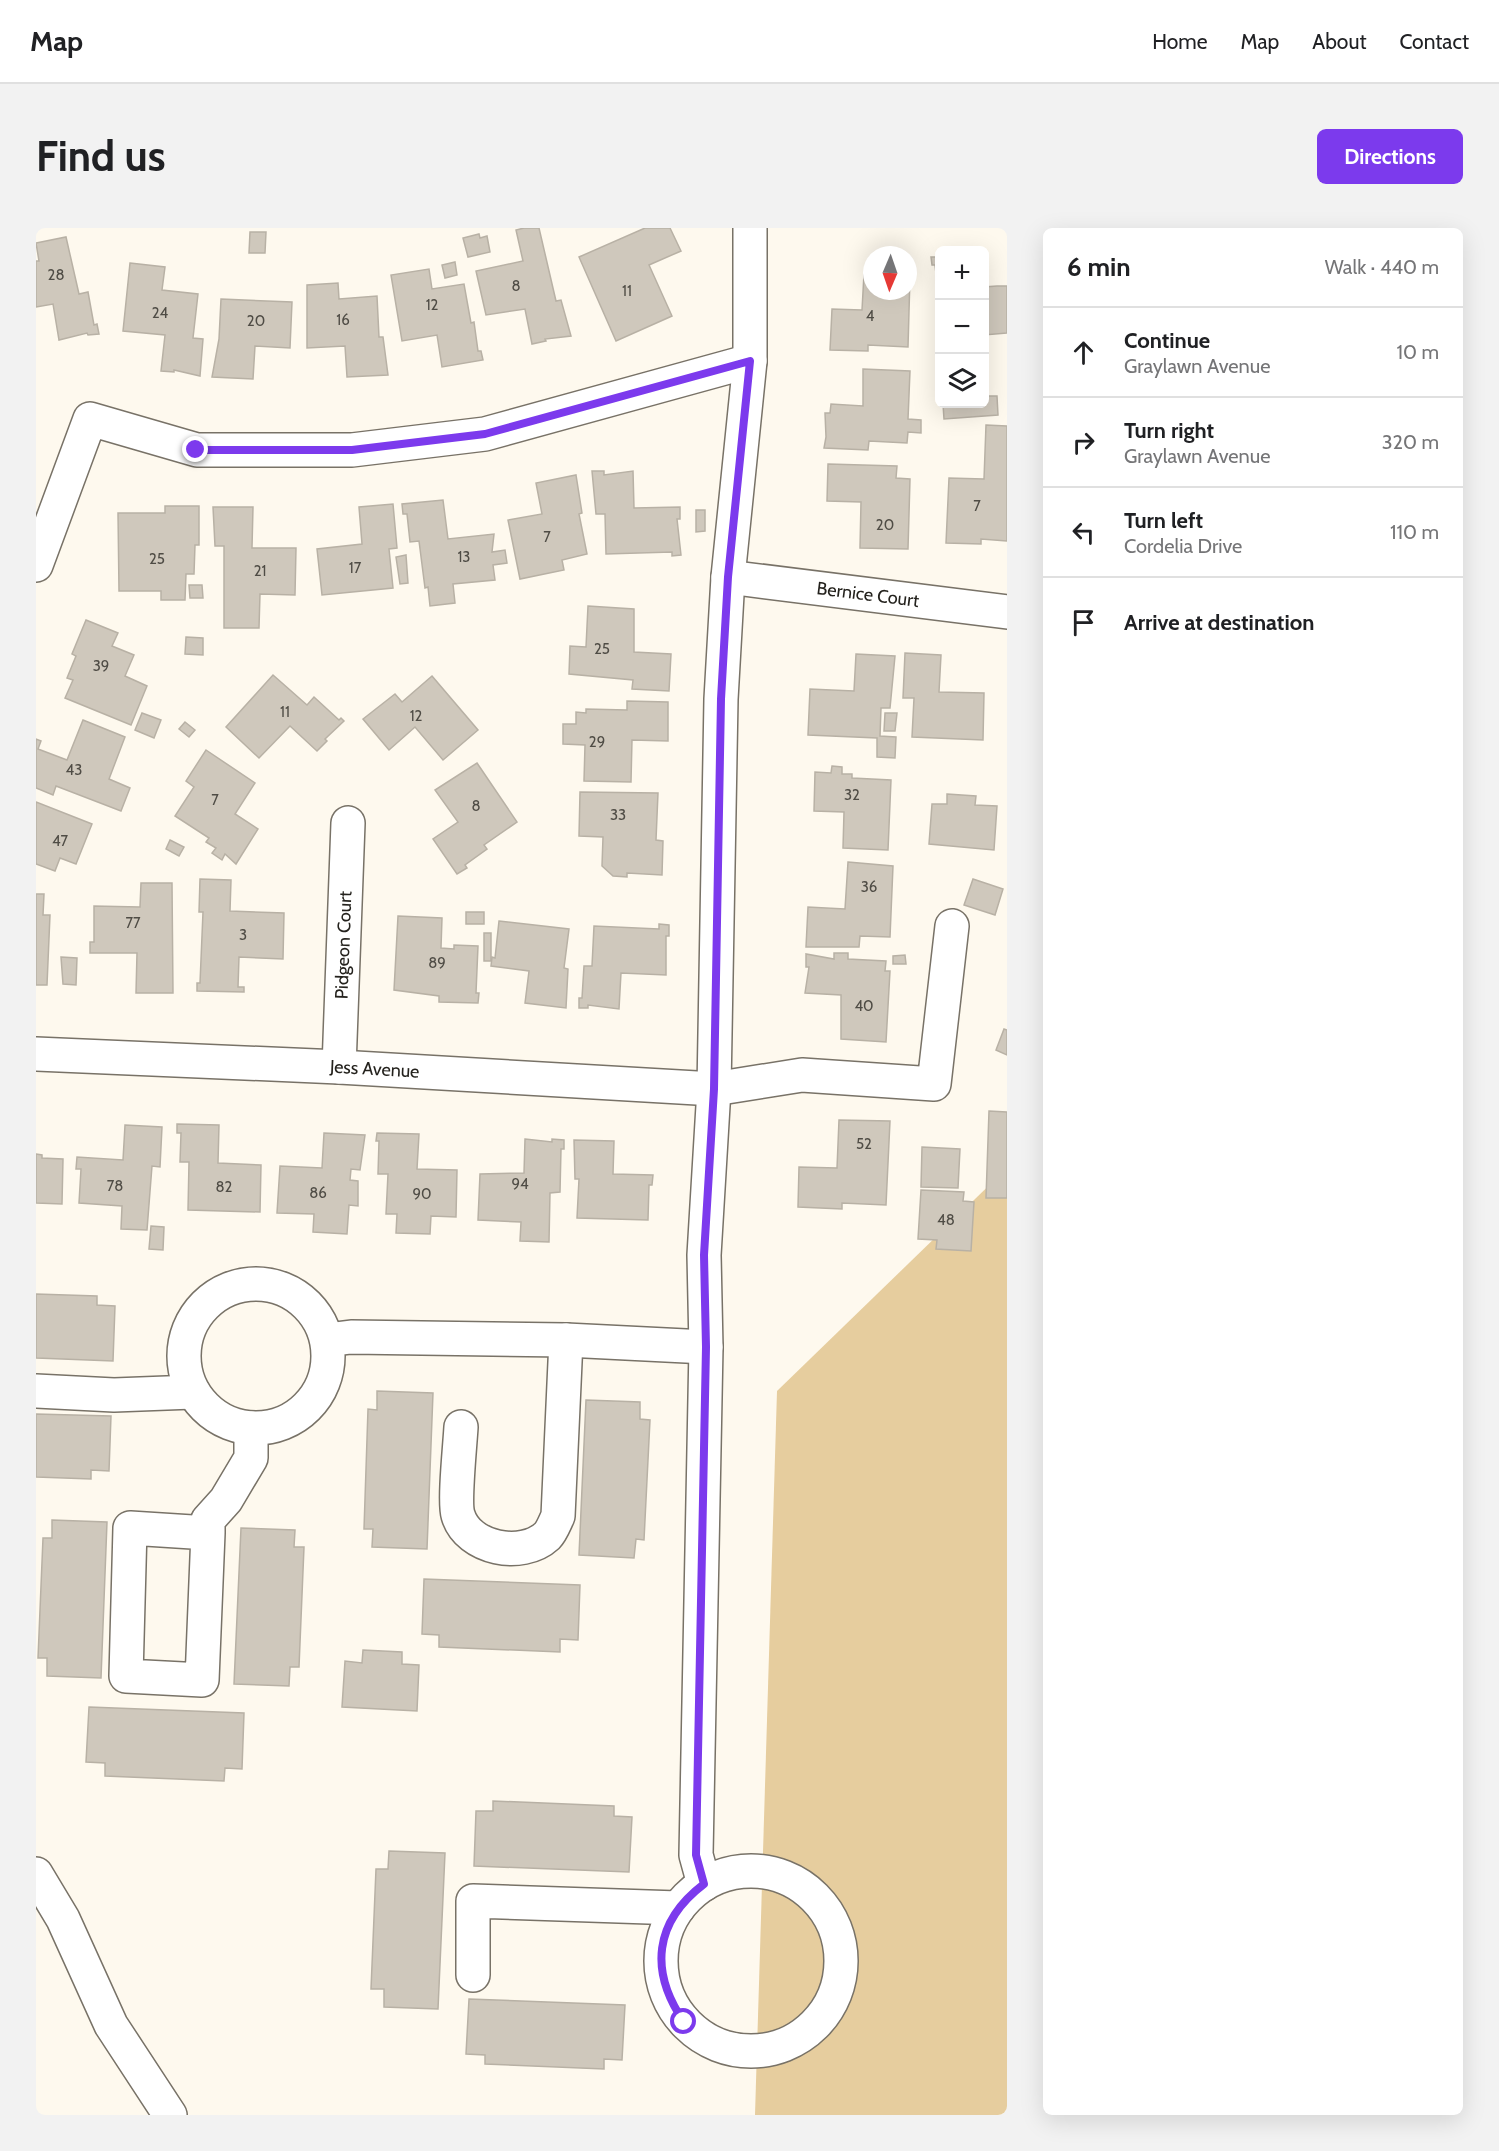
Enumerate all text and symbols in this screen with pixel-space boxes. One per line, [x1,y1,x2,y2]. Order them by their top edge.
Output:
text: Map [30,24,83,58]
text: Home [1152,29,1208,54]
text: Map [1241,29,1279,54]
text: About [1312,29,1366,54]
text: Contact [1399,29,1469,54]
button: Directions [1317,129,1463,184]
text: Find us [36,130,165,182]
north arrow [863,246,917,300]
map controls [935,246,989,408]
button: + [935,246,989,300]
text: 6 min [1067,251,1131,283]
text: Walk · 440 m [1325,255,1439,279]
house number: 28 [48,266,64,284]
house number: 8 [511,277,521,295]
house number: 11 [622,282,632,300]
house number: 12 [426,296,439,314]
button: − [935,300,989,354]
house number: 24 [152,304,169,322]
house number: 4 [866,307,875,325]
house number: 16 [336,311,350,329]
house number: 20 [247,312,265,330]
text: Continue [1124,327,1210,354]
icon: ahead [1067,336,1100,369]
text: 10 m [1396,340,1439,364]
button: layers [935,354,989,408]
text: Graylawn Avenue [1124,354,1270,378]
text: Turn right [1124,417,1214,444]
icon: right [1067,426,1100,459]
text: 320 m [1382,430,1439,454]
route end [182,436,208,462]
text: Graylawn Avenue [1124,444,1270,468]
house number: 7 [973,497,981,515]
text: Turn left [1124,507,1203,534]
house number: 20 [876,516,894,534]
icon: left [1067,516,1100,549]
text: 110 m [1390,520,1439,544]
house number: 7 [543,528,551,546]
text: Cordelia Drive [1124,534,1242,558]
house number: 13 [457,548,471,566]
house number: 25 [149,550,165,568]
house number: 17 [349,559,362,577]
house number: 21 [254,562,266,580]
street label: Bernice Court [816,577,920,612]
icon: arrive [1067,606,1100,639]
text: Arrive at destination [1124,609,1314,636]
house number: 25 [594,640,610,658]
house number: 39 [93,657,109,675]
house number: 11 [280,703,290,721]
house number: 12 [410,707,423,725]
house number: 29 [589,733,605,751]
house number: 43 [66,761,82,779]
house number: 32 [844,786,860,804]
house number: 7 [211,791,219,809]
house number: 8 [471,797,481,815]
house number: 33 [610,806,626,824]
house number: 47 [52,832,69,850]
house number: 36 [861,878,877,896]
street label: Pidgeon Court [331,891,356,1000]
house number: 77 [125,914,141,932]
house number: 3 [239,926,247,944]
house number: 89 [428,954,446,972]
house number: 40 [854,997,874,1015]
street label: Jess Avenue [328,1056,420,1083]
house number: 52 [856,1135,872,1153]
house number: 94 [511,1175,529,1193]
house number: 78 [107,1177,123,1195]
house number: 82 [216,1178,233,1196]
house number: 86 [309,1184,327,1202]
house number: 90 [413,1185,432,1203]
house number: 48 [937,1211,955,1229]
route start [670,2008,696,2034]

